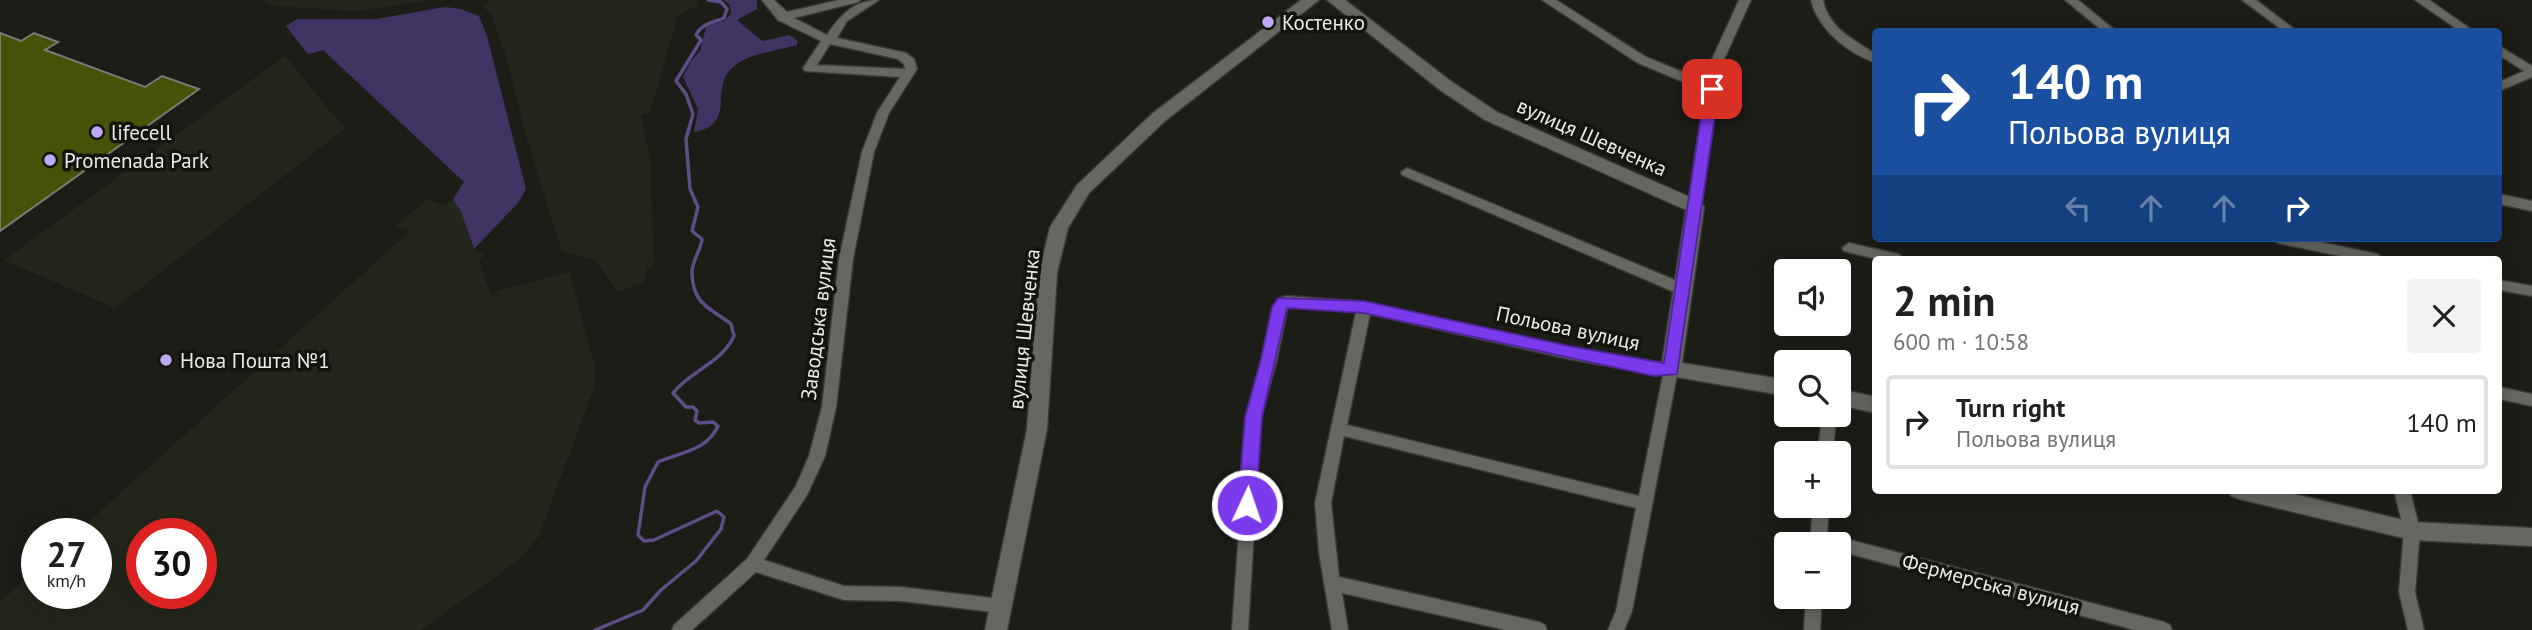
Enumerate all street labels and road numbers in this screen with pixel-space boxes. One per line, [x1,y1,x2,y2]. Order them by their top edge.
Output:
street label: вулиця Шевченка [1513,92,1671,182]
street label: Заводська вулиця [795,236,841,402]
street label: вулиця Шевченка [1002,247,1046,411]
street label: Польова вулиця [1494,300,1642,356]
street label: Фермерська вулиця [1899,547,2083,621]

